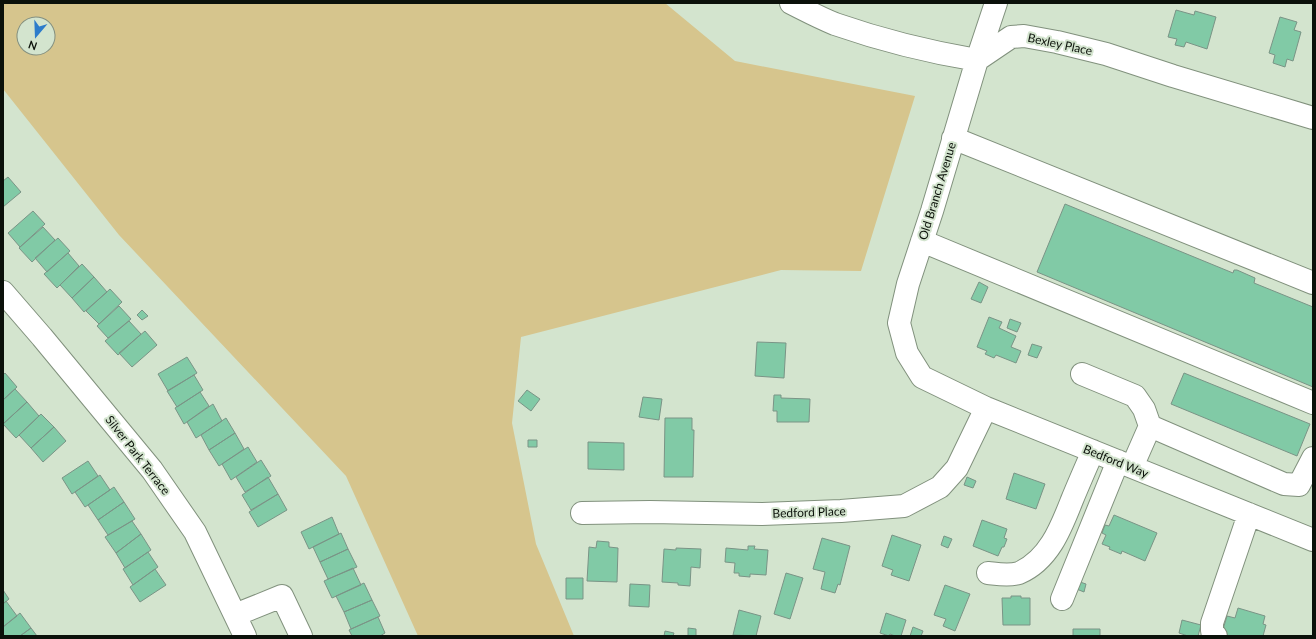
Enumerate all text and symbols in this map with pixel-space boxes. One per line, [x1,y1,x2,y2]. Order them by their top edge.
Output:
north arrow [16,16,56,56]
street label: Bexley Place [1026,30,1094,58]
text: N [26,38,39,53]
street label: Old Branch Avenue [915,140,959,242]
street label: Silver Park Terrace [102,412,174,498]
street label: Bedford Way [1081,441,1152,481]
street label: Bedford Place [772,503,846,521]

